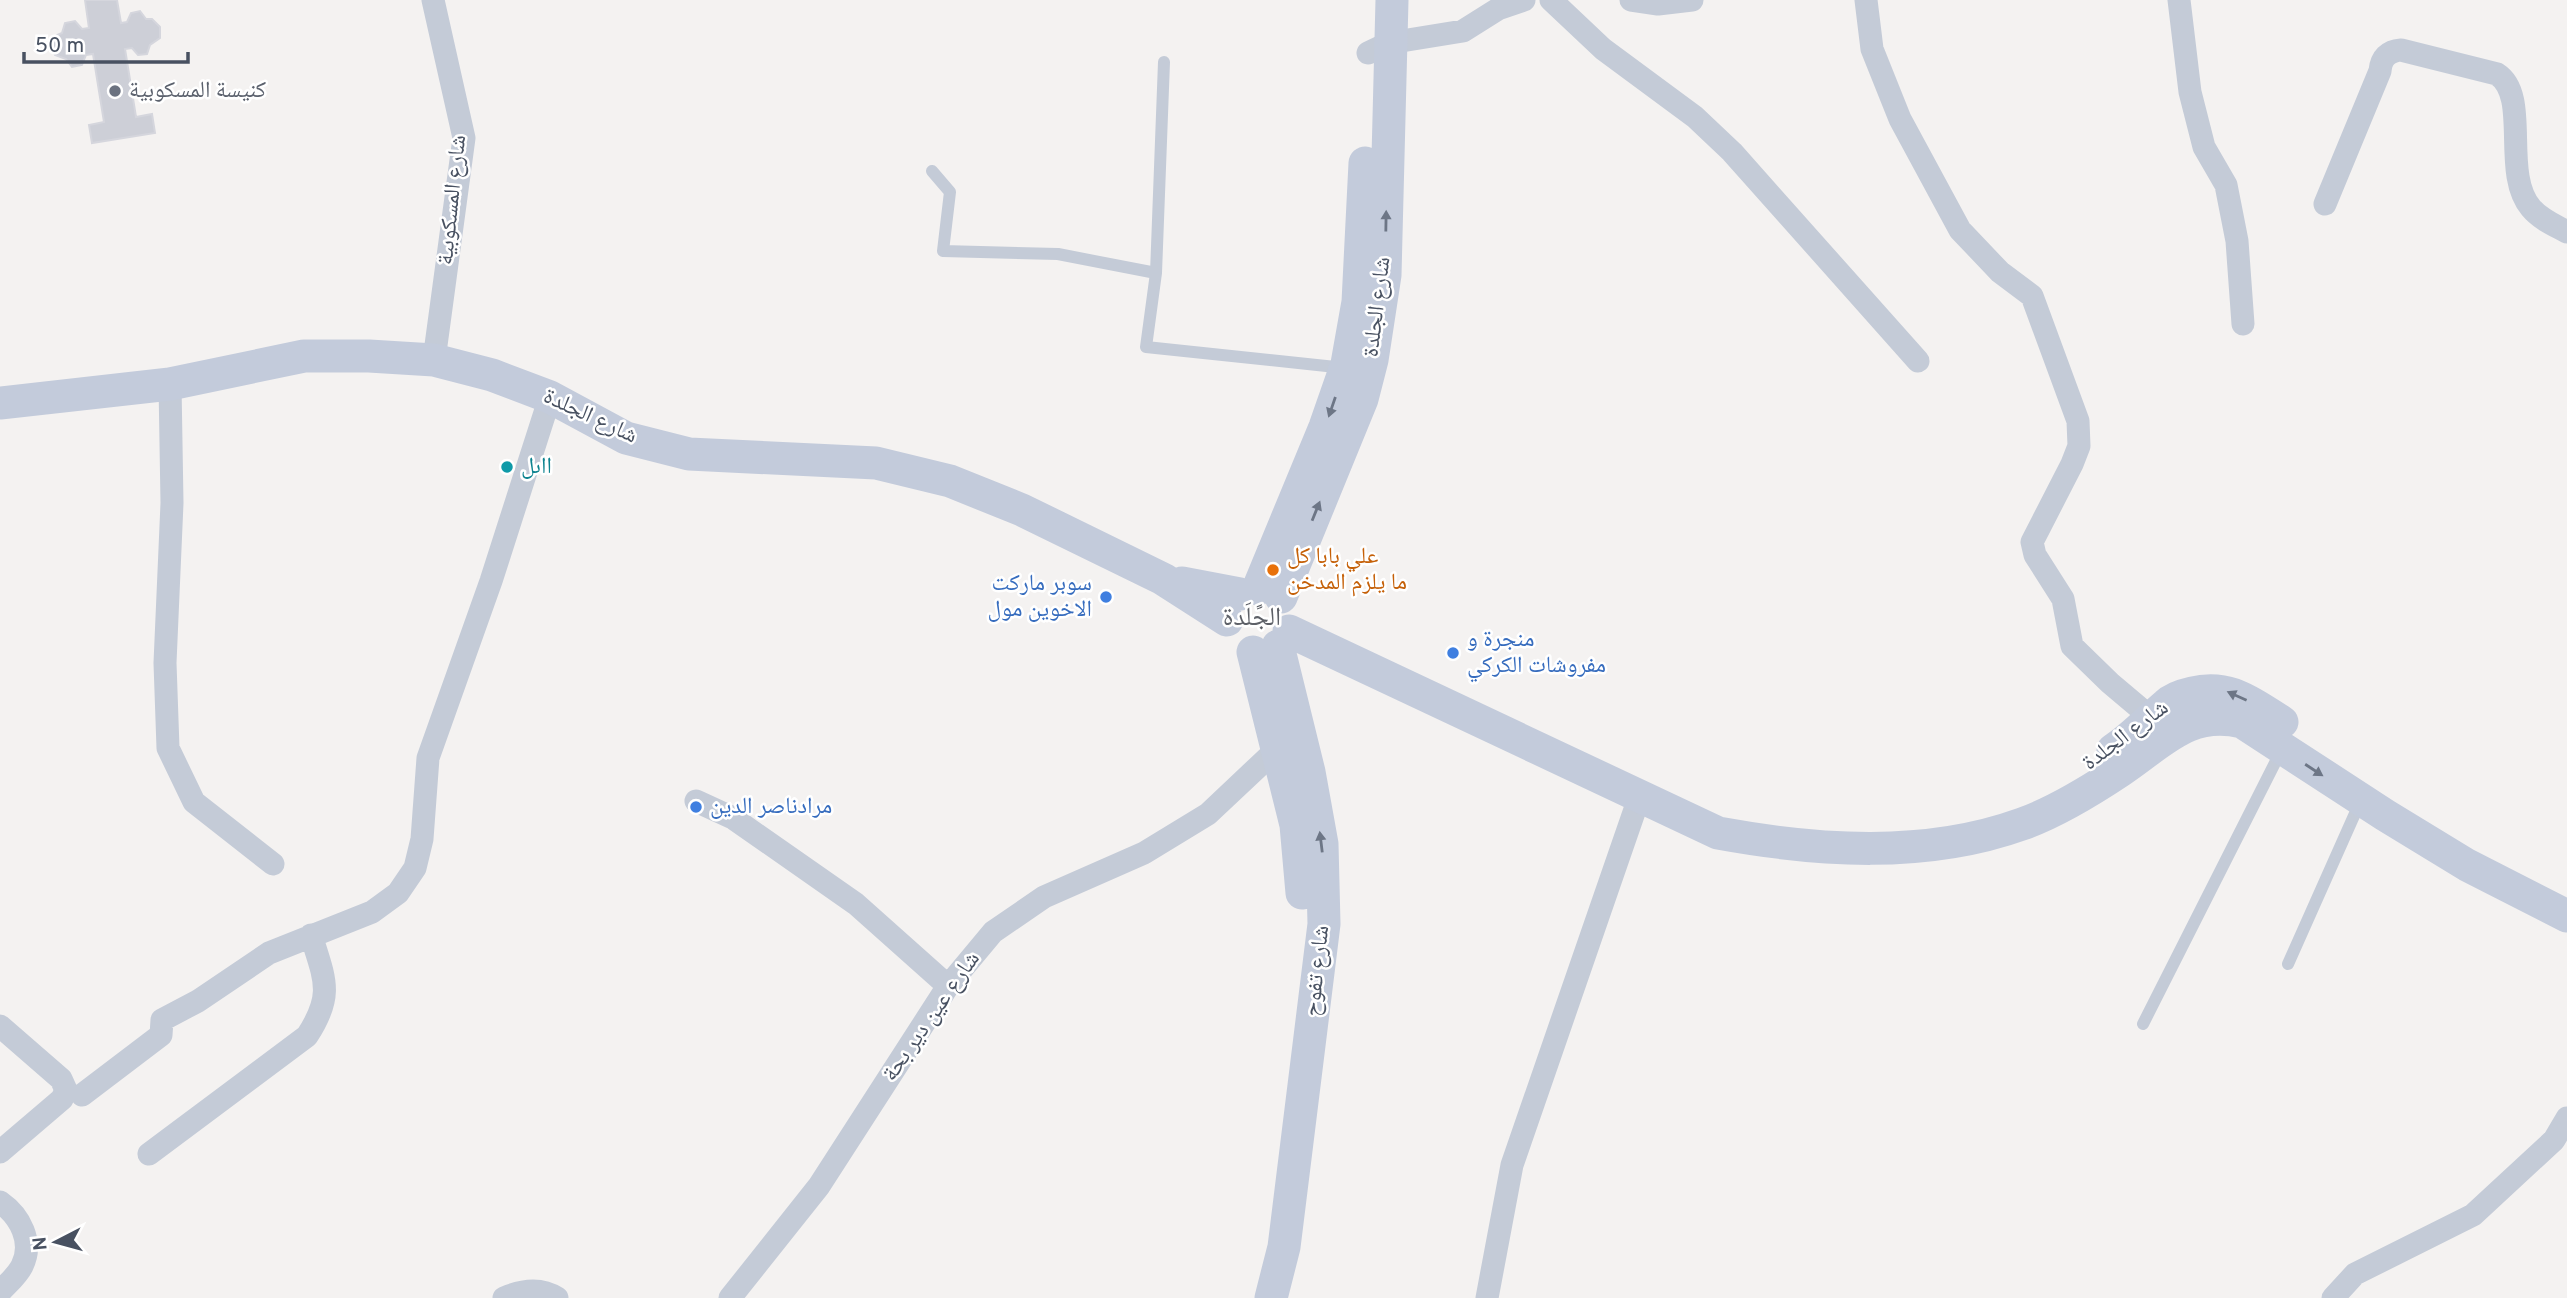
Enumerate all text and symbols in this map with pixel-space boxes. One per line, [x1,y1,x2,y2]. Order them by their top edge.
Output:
scale bar [24,21,189,65]
text: 50 m [35,33,84,60]
place label: كنيسة المسكوبية [129,77,266,106]
marker: كنيسة المسكوبية [107,83,123,99]
street label: شارع المسكوبية [432,134,474,266]
one-way arrow [1380,210,1391,232]
street label: شارع الجلدة [1357,255,1399,359]
street label: شارع الجلدة [538,383,642,451]
one-way arrow [1326,397,1337,418]
place label: ااىل [521,453,552,482]
marker: ااىل [499,459,515,475]
one-way arrow [1311,501,1322,522]
place label: علي بابا كل ما يلزم المدخن [1287,543,1407,598]
marker: علي بابا كل ما يلزم المدخن [1265,562,1281,578]
place label: سوبر ماركت الاخوين مول [988,570,1092,625]
marker: سوبر ماركت الاخوين مول [1098,589,1114,605]
district label: الجًلَدة [1223,602,1281,635]
place label: منجرة و مفروشات الكركي [1467,626,1606,682]
marker: منجرة و مفروشات الكركي [1445,645,1461,661]
one-way arrow [2227,690,2248,701]
street label: شارع الجلدة [2077,694,2175,778]
one-way arrow [2304,763,2324,776]
place label: مرادناصر الدين [710,793,832,822]
marker: مرادناصر الدين [688,799,704,815]
one-way arrow [1315,831,1326,853]
street label: شارع تفوح [1299,924,1337,1018]
street label: شارع عين دير بحة [877,946,987,1088]
north arrow [21,1207,91,1277]
text: N [28,1236,54,1252]

